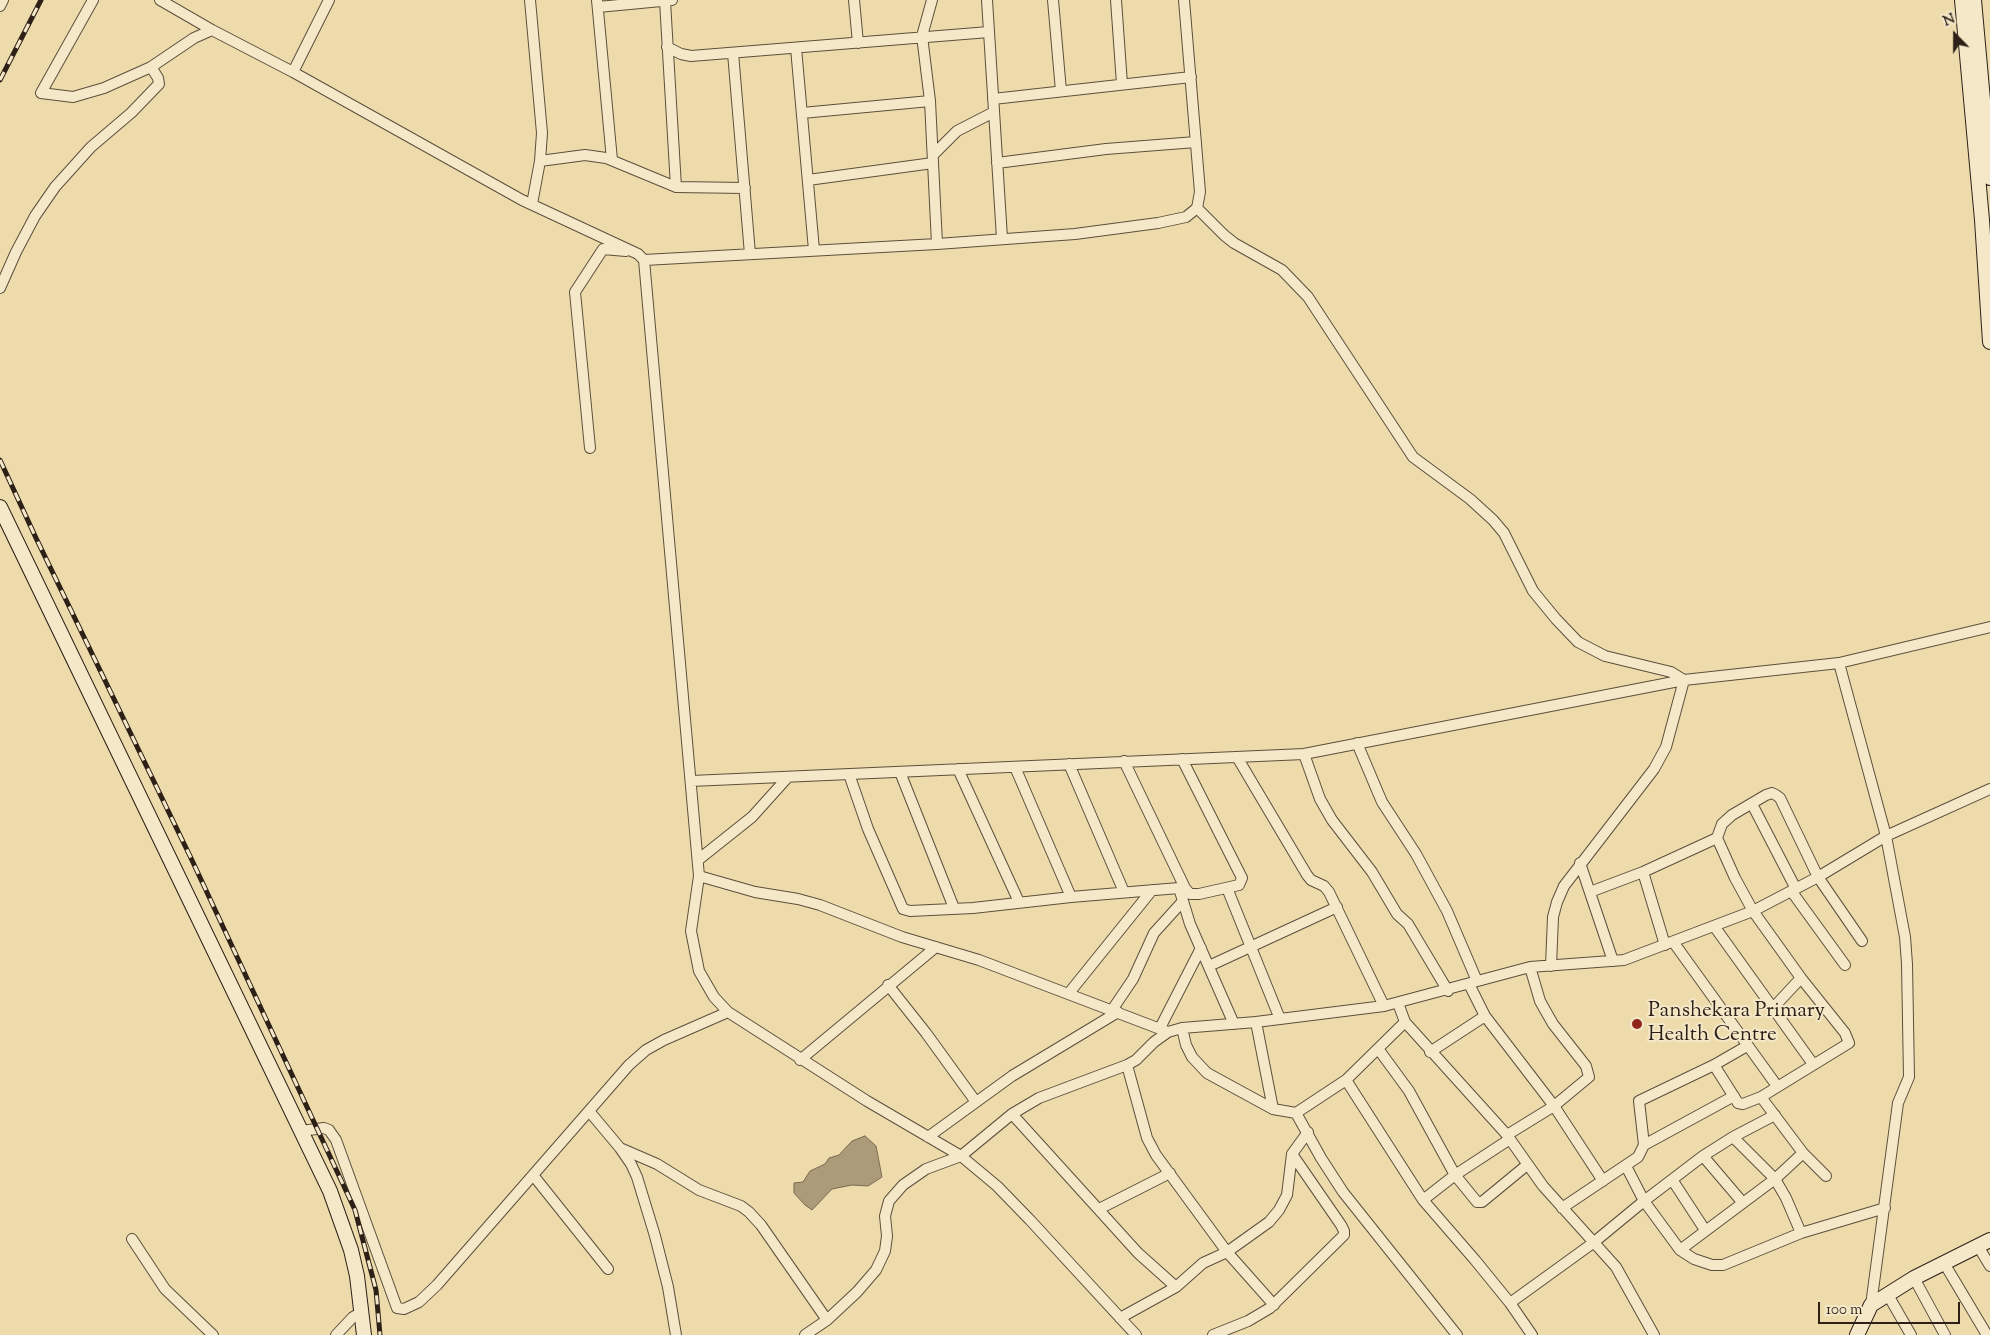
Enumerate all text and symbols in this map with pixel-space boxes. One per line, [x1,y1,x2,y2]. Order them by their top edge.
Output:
north arrow [1930,10,1980,60]
text: N [1940,10,1958,32]
place label: Panshekara Primary Health Centre [1648,999,1825,1049]
marker: Panshekara Primary Health Centre [1630,1017,1644,1031]
scale bar [1820,1292,1962,1324]
text: 100 m [1826,1300,1862,1321]

